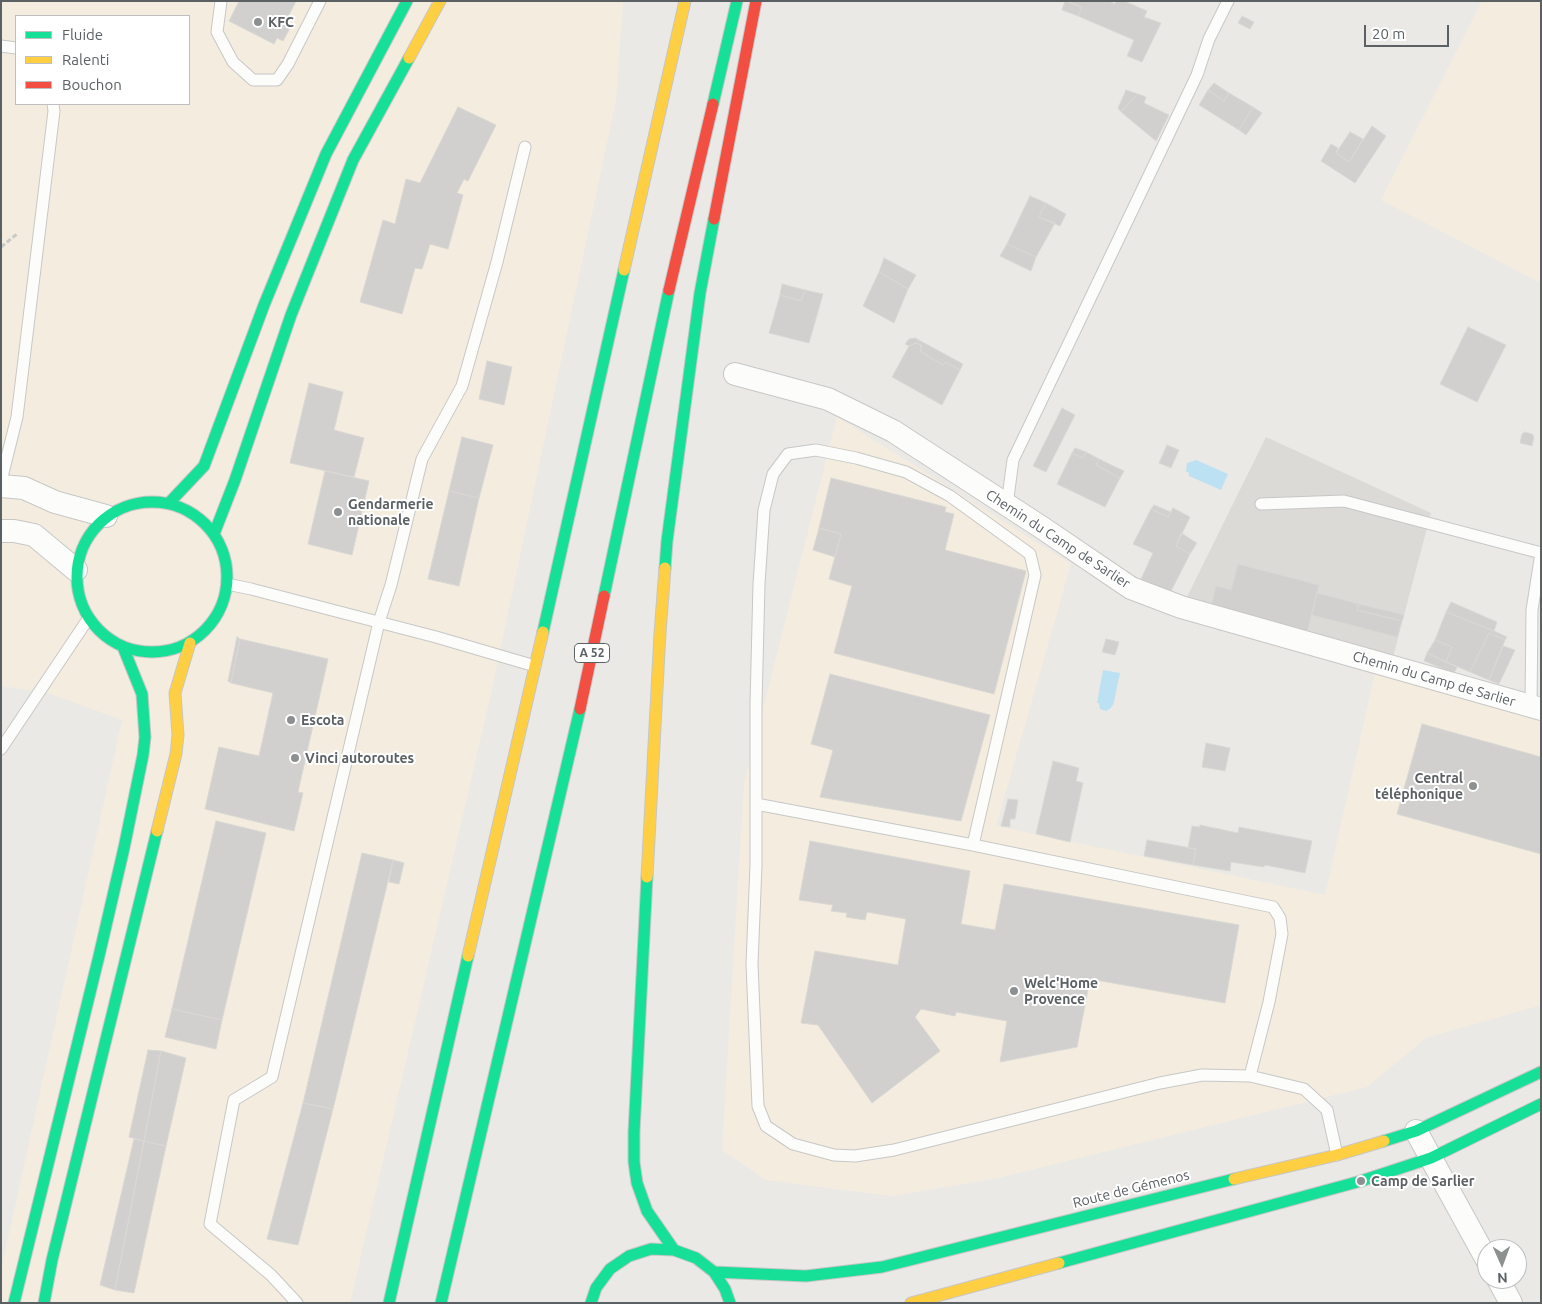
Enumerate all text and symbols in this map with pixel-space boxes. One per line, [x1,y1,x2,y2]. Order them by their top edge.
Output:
place label: KFC [268,14,294,30]
legend [15,15,190,105]
scale bar [1367,15,1452,47]
marker: KFC [252,16,264,28]
text: 20 m [1372,25,1405,42]
text: Fluide [62,26,103,43]
text: Ralenti [62,51,109,68]
text: Bouchon [62,76,122,93]
street label: Chemin du Camp de Sarlier [983,486,1133,592]
place label: Gendarmerie nationale [348,496,434,528]
marker: Gendarmerie nationale [332,506,344,518]
road number: A 52 [574,644,610,662]
street label: Chemin du Camp de Sarlier [1351,648,1517,710]
place label: Escota [301,712,344,728]
marker: Escota [285,714,297,726]
place label: Vinci autoroutes [305,750,414,766]
marker: Vinci autoroutes [289,752,301,764]
place label: Central téléphonique [1375,770,1463,802]
marker: Central téléphonique [1467,780,1479,792]
place label: Welc'Home Provence [1024,975,1098,1008]
marker: Welc'Home Provence [1008,985,1020,997]
street label: Route de Gémenos [1071,1166,1191,1212]
place label: Camp de Sarlier [1371,1173,1475,1189]
marker: Camp de Sarlier [1355,1175,1367,1187]
north arrow [1477,1239,1527,1289]
text: N [1497,1270,1508,1286]

